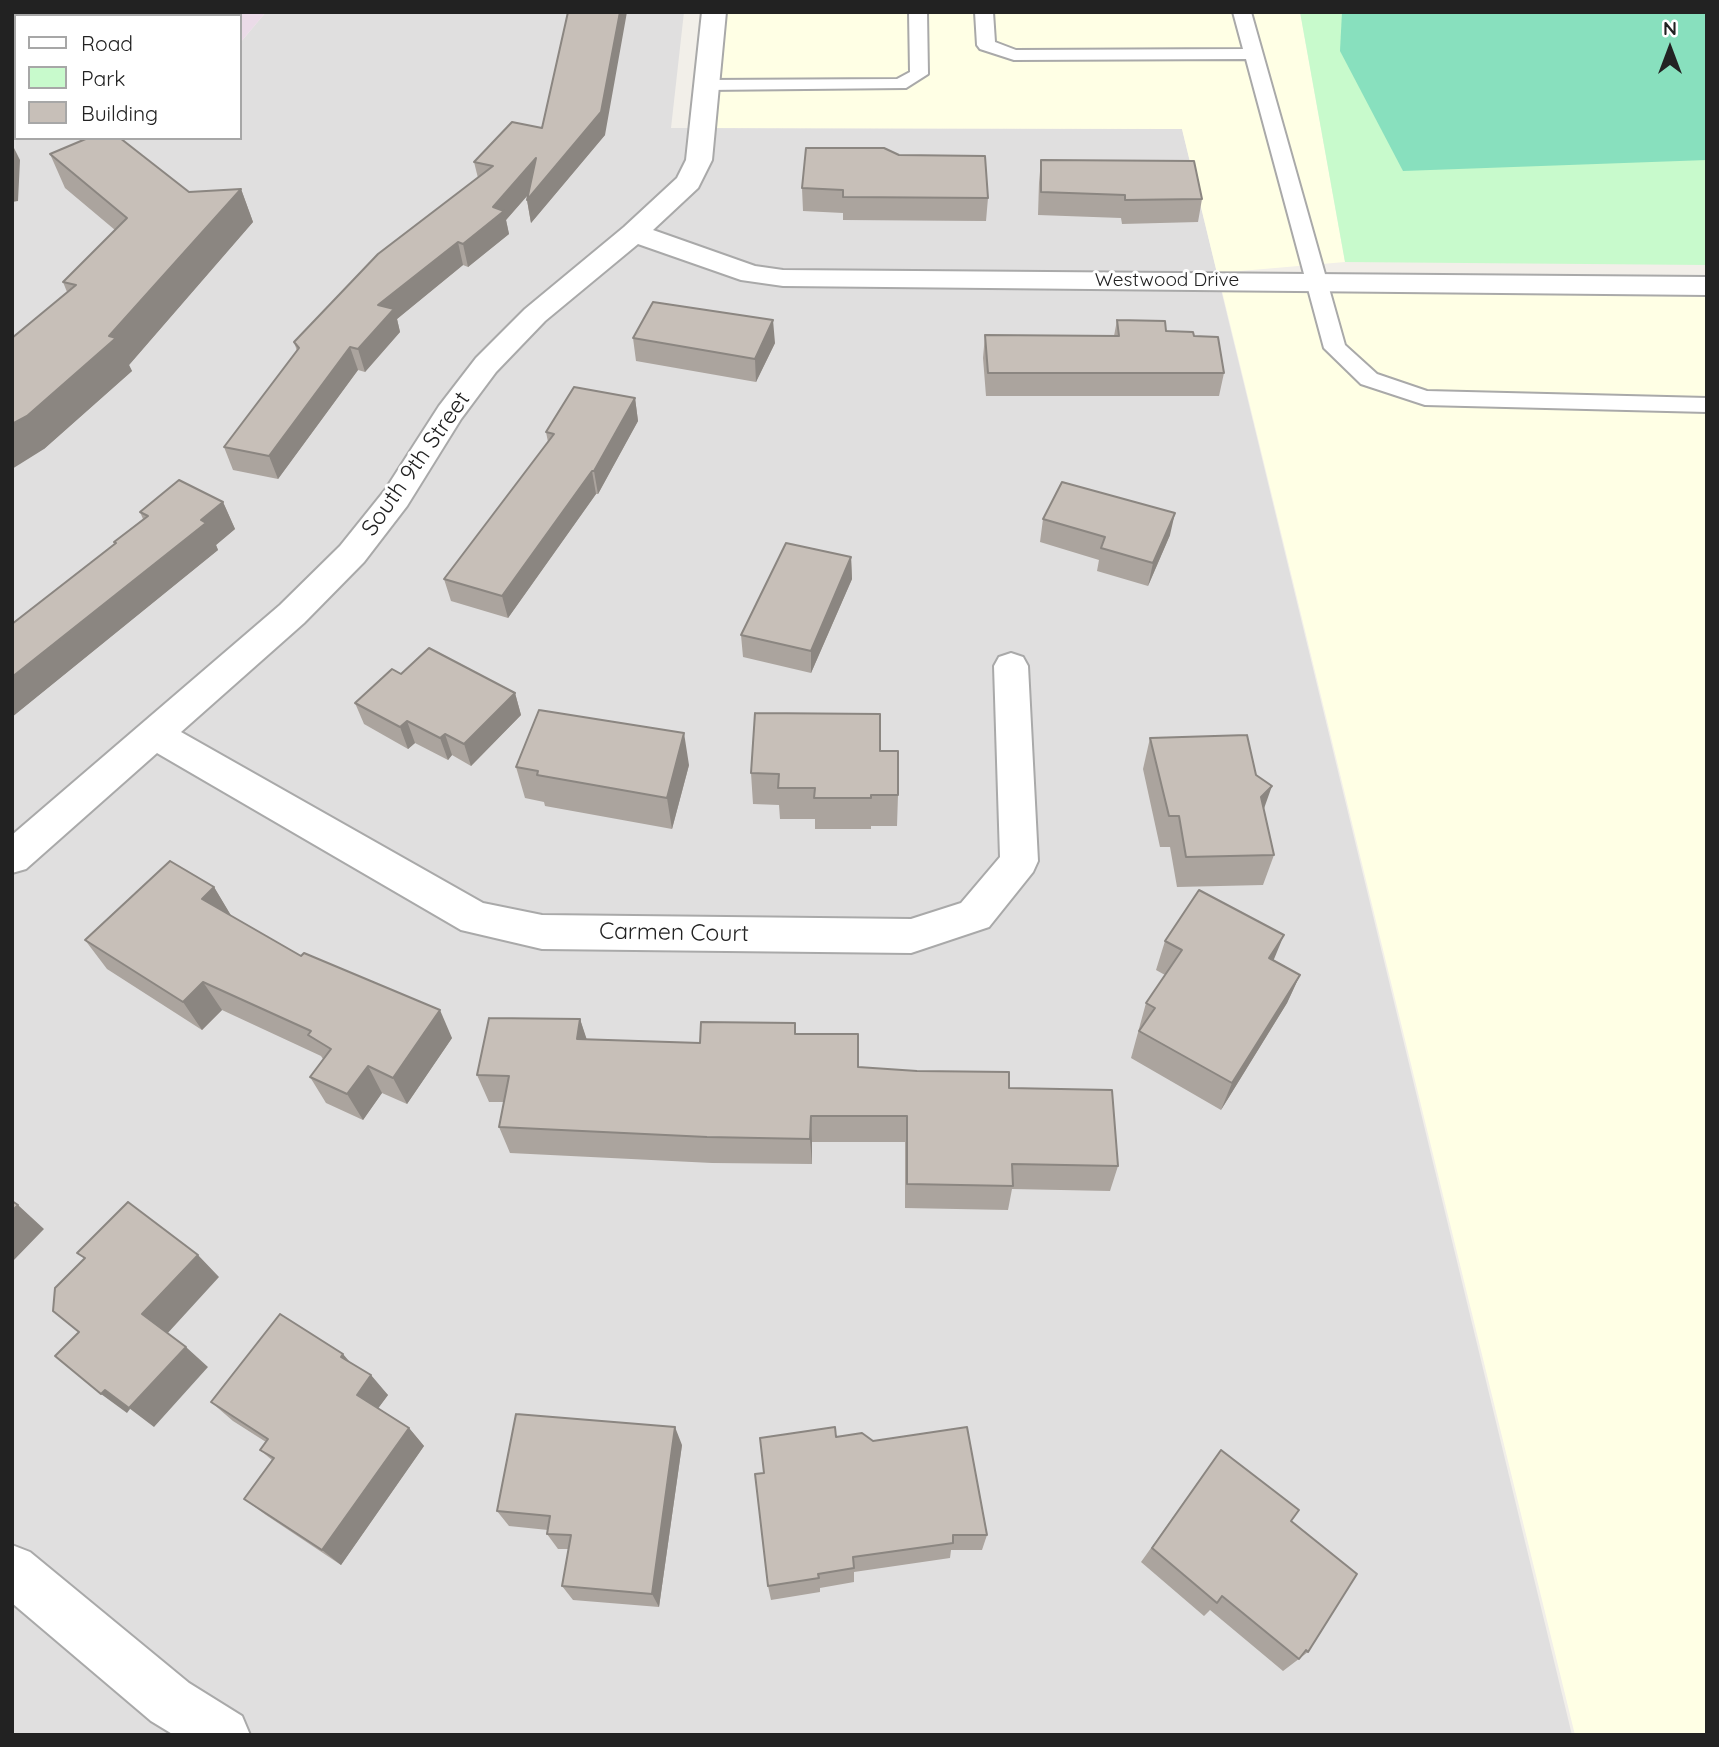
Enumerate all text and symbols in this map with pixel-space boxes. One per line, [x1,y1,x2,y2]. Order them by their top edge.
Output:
legend [14,14,242,140]
north arrow [1635,14,1705,84]
text: N [1663,16,1677,40]
text: Road [81,30,133,56]
text: Park [81,65,125,91]
text: Building [81,100,158,126]
street label: Westwood Drive [1095,269,1239,291]
street label: South 9th Street [356,387,476,541]
street label: Carmen Court [599,918,749,948]

